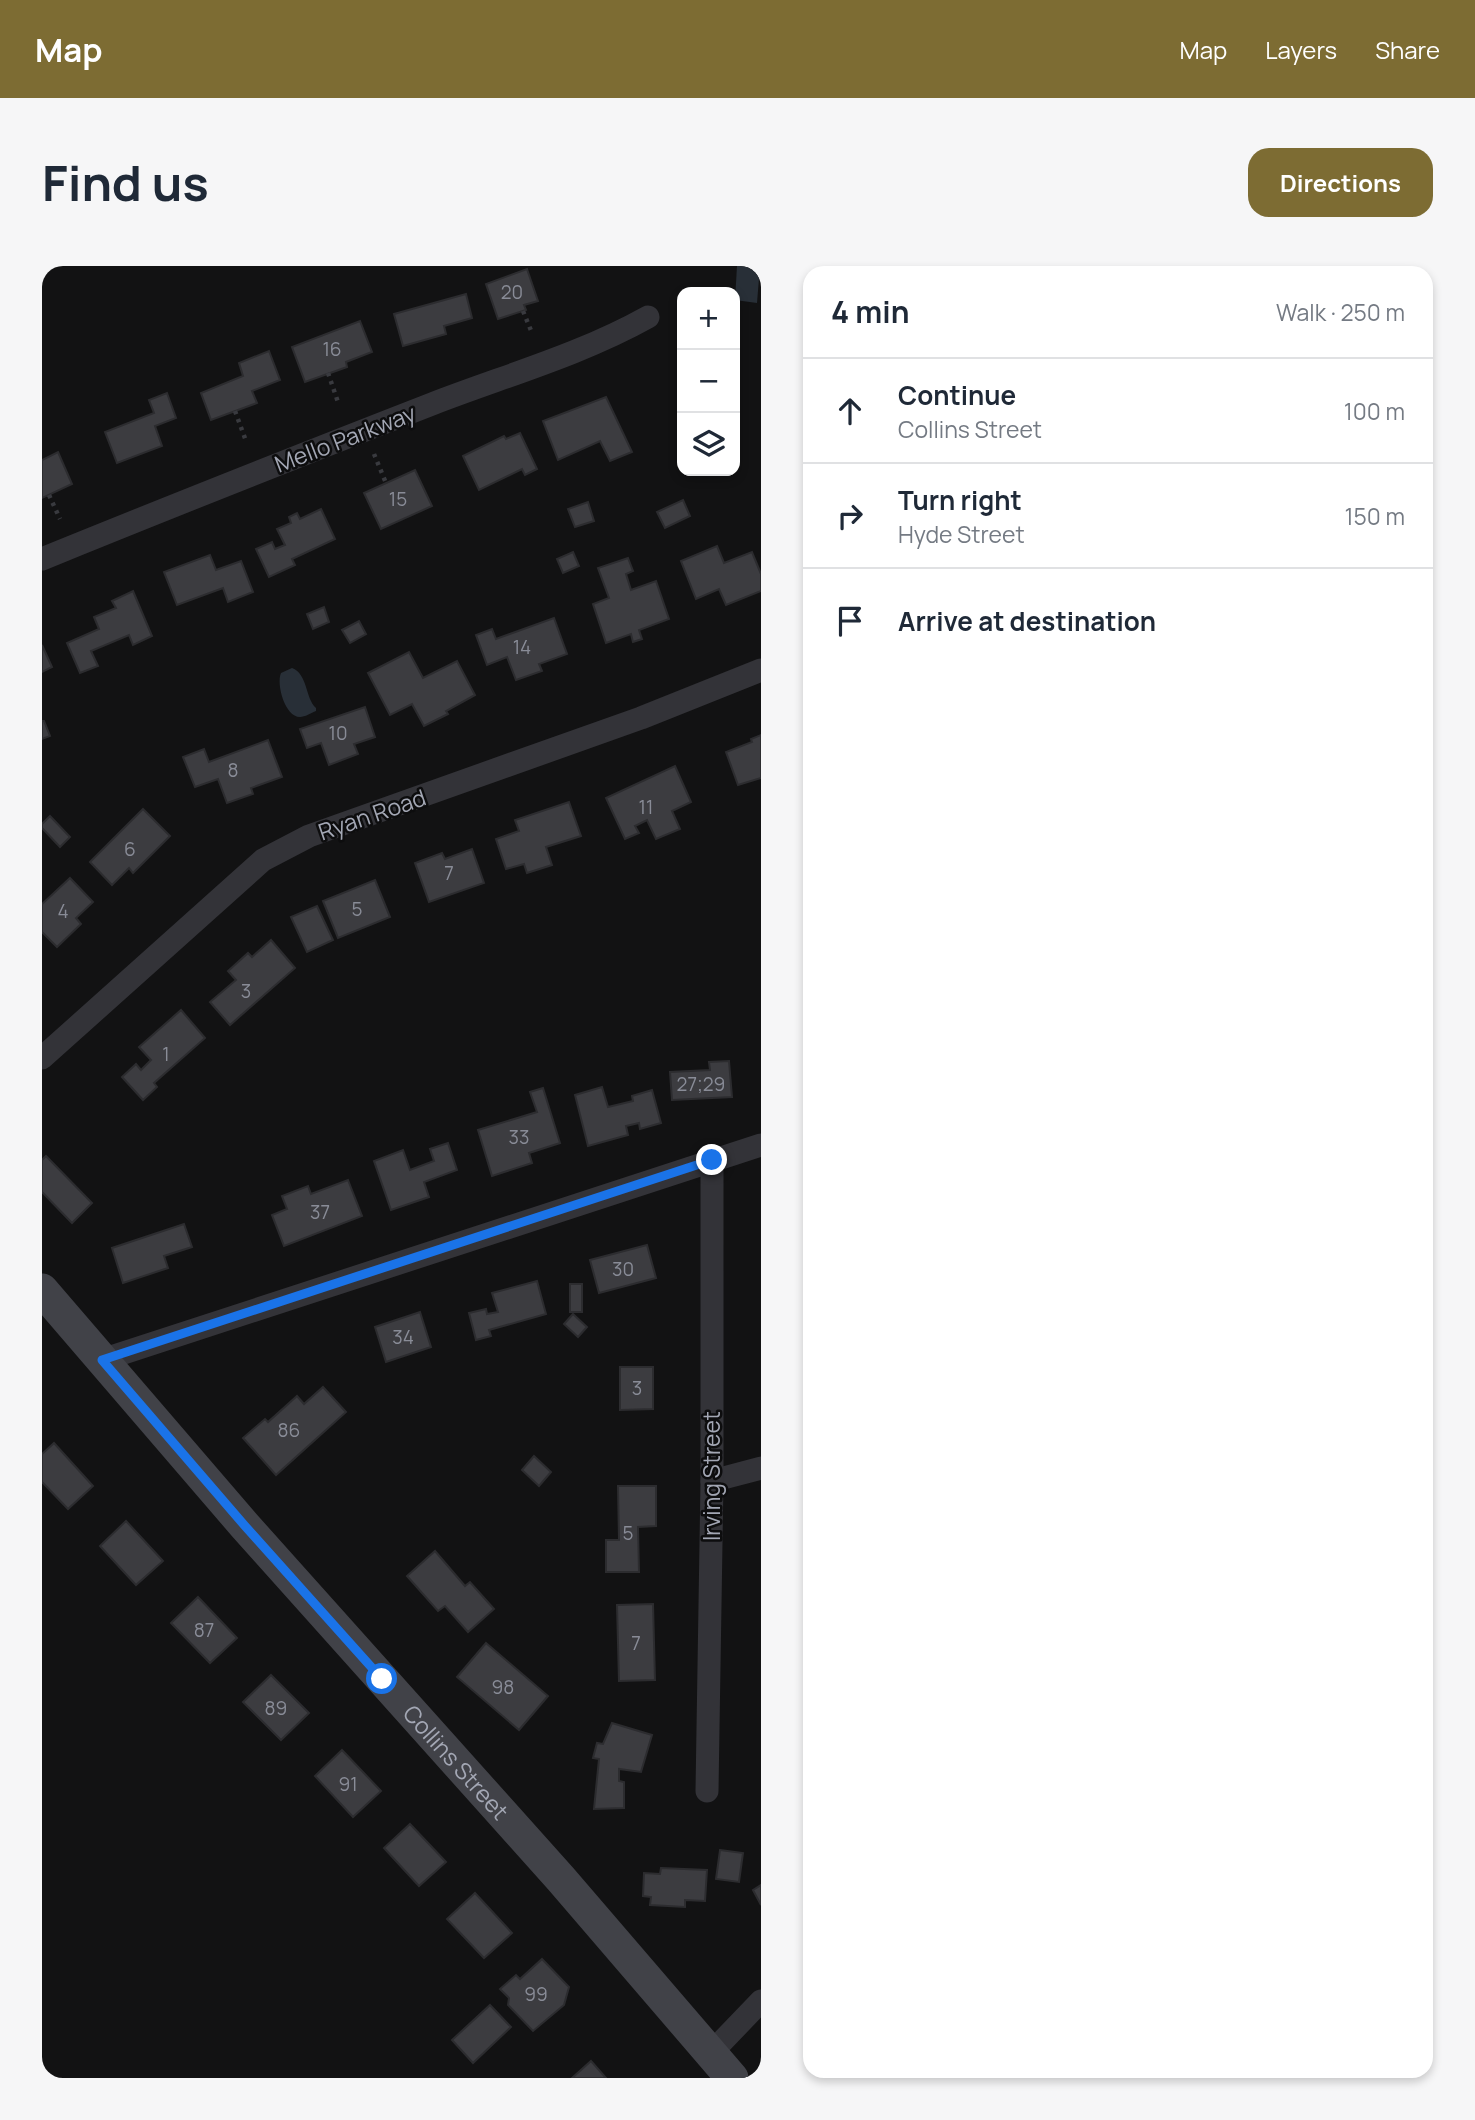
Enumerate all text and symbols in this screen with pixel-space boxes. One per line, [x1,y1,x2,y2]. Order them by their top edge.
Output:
text: Map [35,27,103,72]
text: Map [1180,33,1227,66]
text: Layers [1265,33,1337,66]
text: Share [1375,33,1440,66]
button: Directions [1248,148,1433,217]
text: Find us [42,149,209,216]
house number: 20 [501,279,523,305]
map controls [677,287,740,476]
button: + [677,287,740,350]
text: 4 min [831,291,909,332]
text: Walk · 250 m [1276,296,1405,328]
house number: 16 [322,336,342,362]
button: − [677,350,740,413]
text: Continue [898,377,1016,413]
icon: ahead [831,392,869,430]
text: 100 m [1344,395,1405,427]
street label: Mello Parkway [270,396,420,480]
button: layers [677,413,740,476]
text: Collins Street [898,413,1042,445]
text: Turn right [898,482,1022,518]
house number: 15 [389,486,407,512]
icon: right [831,497,869,535]
text: 150 m [1345,500,1405,532]
text: Hyde Street [898,518,1025,550]
icon: arrive [831,602,869,640]
text: Arrive at destination [898,603,1156,639]
house number: 14 [513,634,531,660]
house number: 10 [328,720,348,746]
house number: 8 [227,757,239,783]
street label: Ryan Road [314,781,430,847]
house number: 11 [639,794,653,820]
house number: 6 [124,836,136,862]
house number: 7 [444,860,454,886]
house number: 5 [352,896,363,922]
house number: 4 [57,898,69,924]
house number: 3 [241,978,251,1004]
house number: 1 [162,1041,170,1067]
house number: 27;29 [677,1071,725,1097]
house number: 33 [508,1124,530,1150]
route end [696,1144,727,1175]
house number: 37 [310,1199,330,1225]
house number: 30 [612,1256,634,1282]
house number: 34 [392,1324,414,1350]
house number: 3 [632,1375,642,1401]
street label: Irving Street [695,1411,727,1541]
house number: 86 [278,1417,300,1443]
house number: 5 [623,1520,634,1546]
house number: 87 [194,1617,214,1643]
house number: 7 [631,1630,641,1656]
route start [366,1663,397,1694]
house number: 98 [492,1674,514,1700]
house number: 89 [265,1695,287,1721]
street label: Collins Street [396,1698,516,1826]
house number: 91 [338,1771,358,1797]
house number: 99 [524,1981,548,2007]

